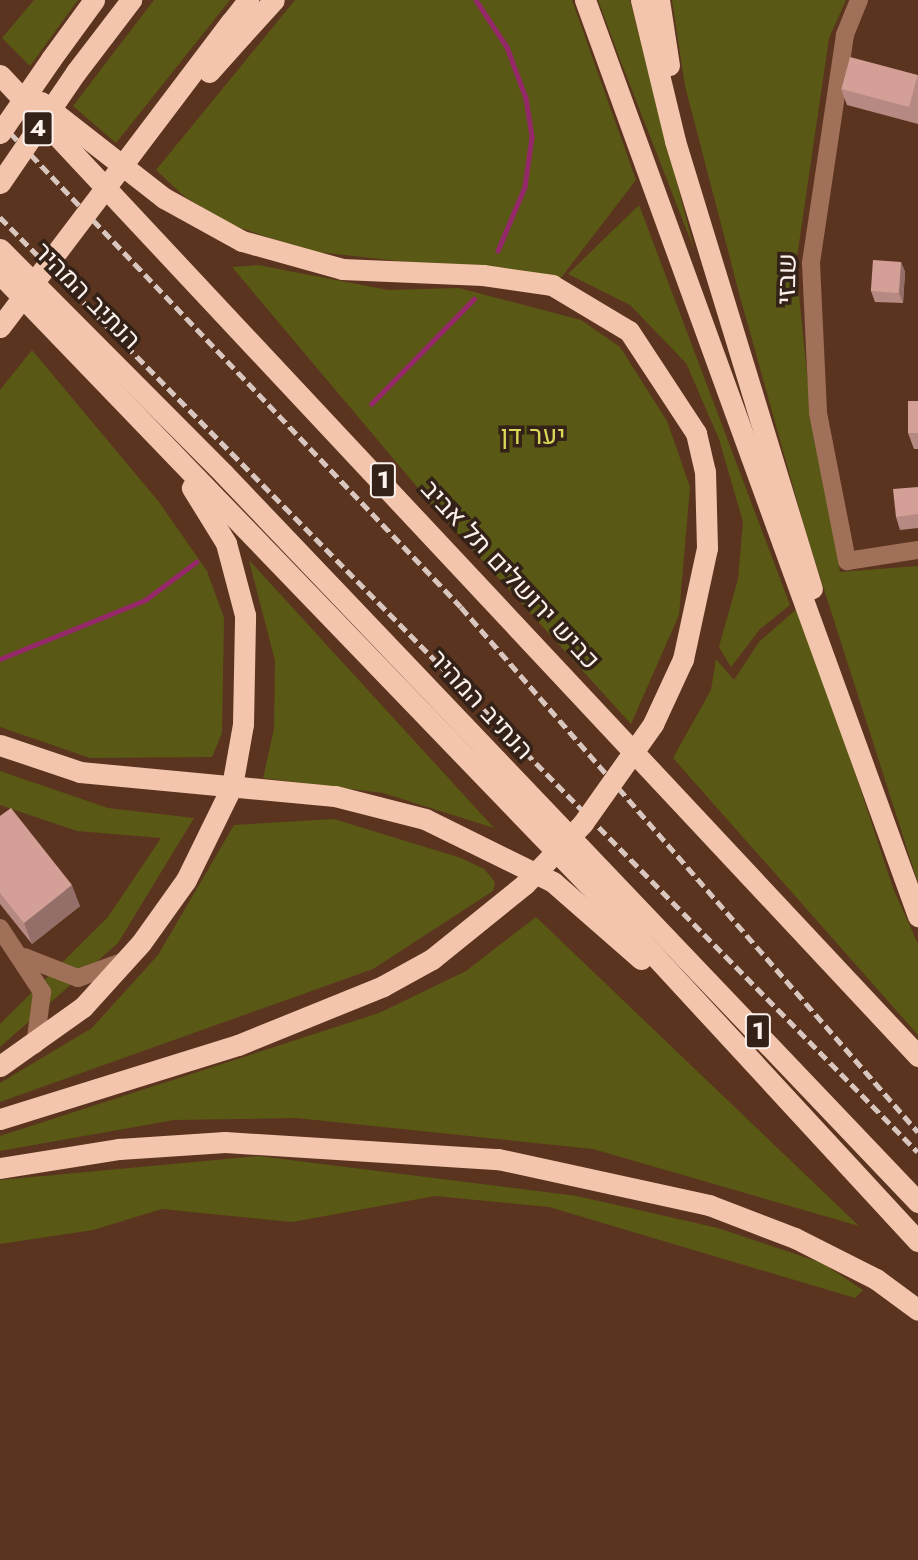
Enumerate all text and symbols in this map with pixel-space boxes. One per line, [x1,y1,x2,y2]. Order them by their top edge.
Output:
road number: 4 [22,107,54,148]
street label: הנתיב המהיר [27,236,147,356]
street label: שבזי [771,253,803,305]
park label: יער דן [501,420,565,452]
road number: 1 [369,460,397,500]
street label: כביש ירושלים תל אביב [414,474,606,676]
street label: הנתיב המהיר [423,644,539,766]
road number: 1 [744,1010,772,1051]

